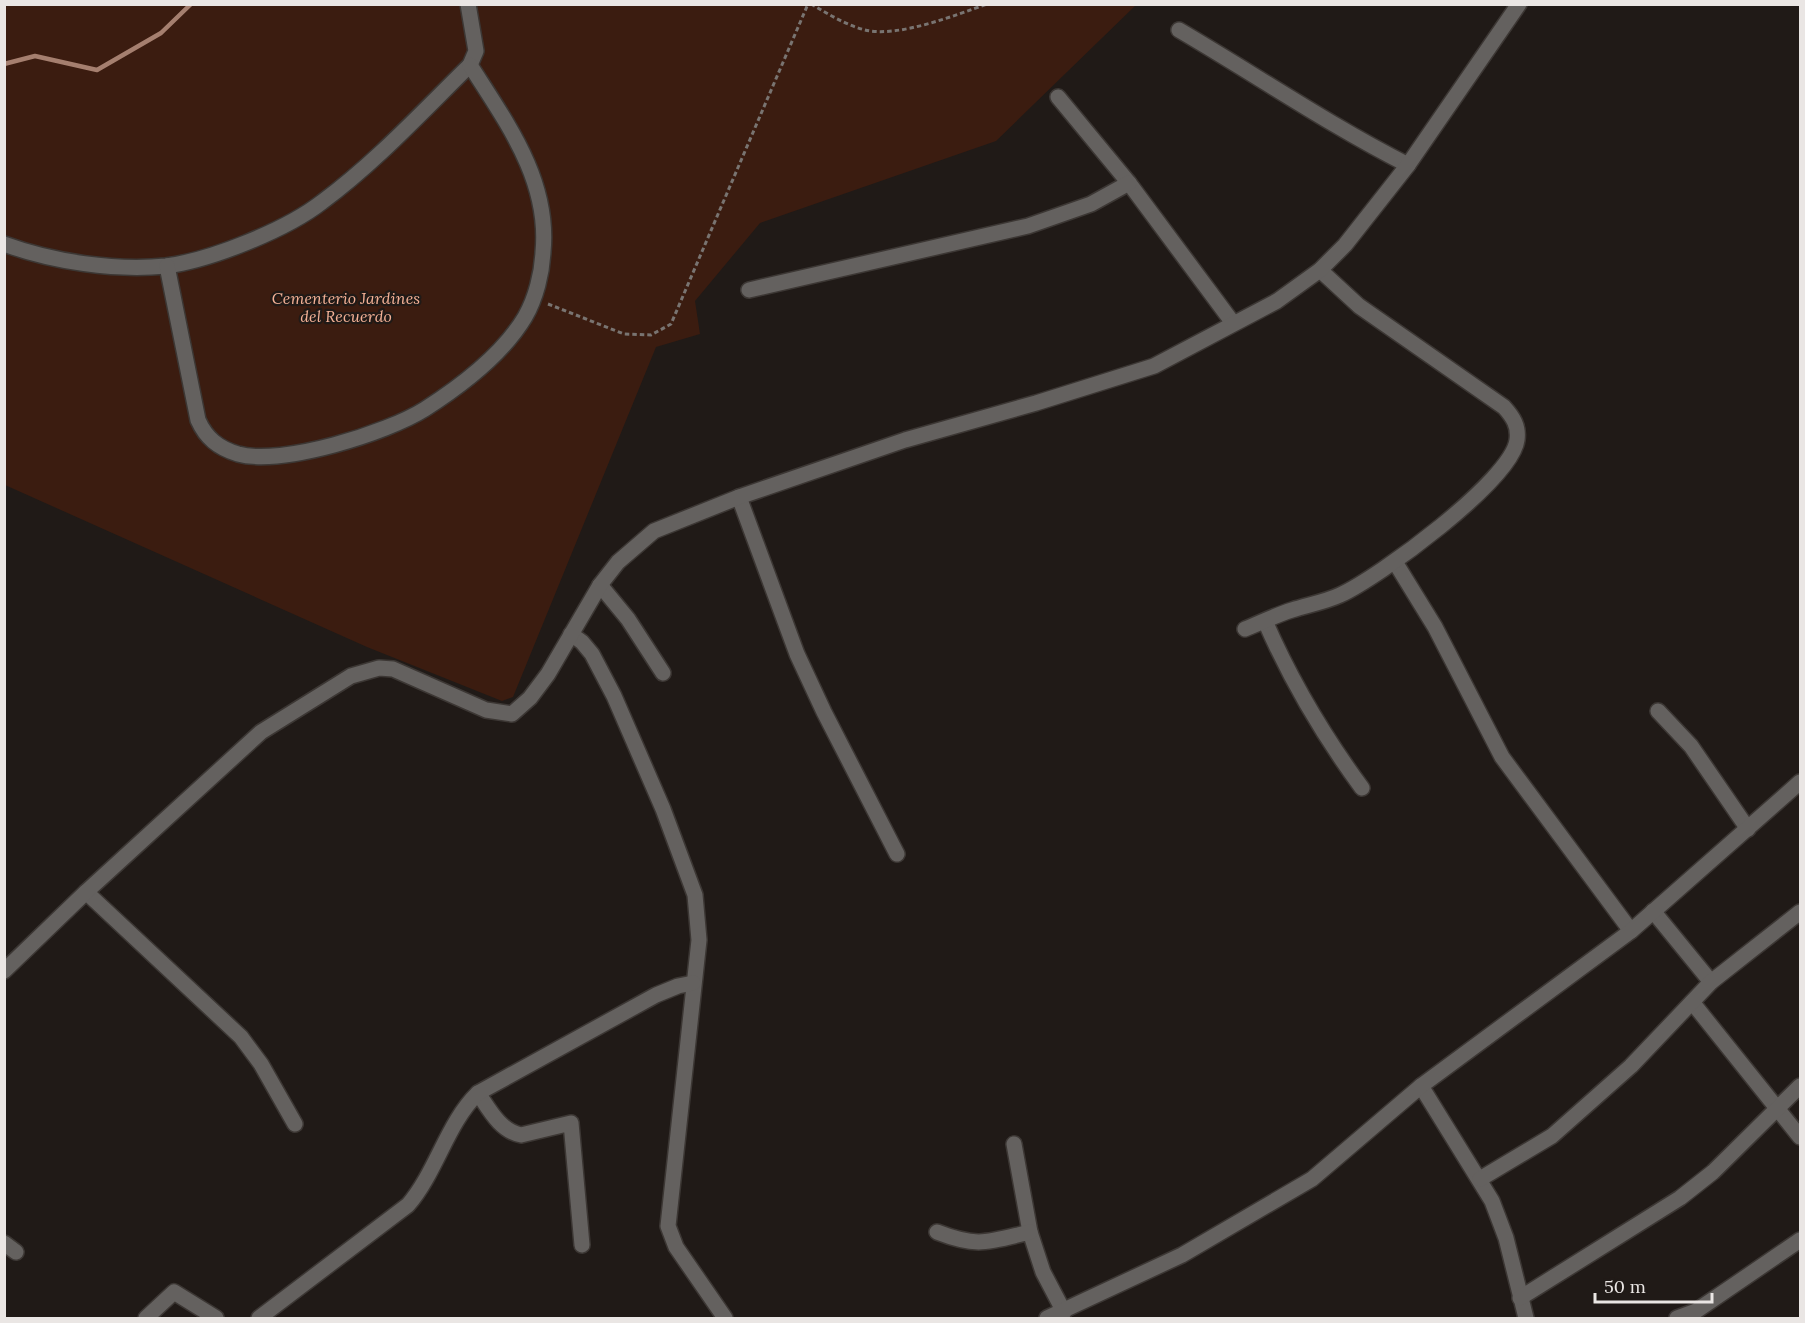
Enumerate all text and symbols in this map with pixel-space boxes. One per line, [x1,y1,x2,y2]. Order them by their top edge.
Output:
park label: Cementerio Jardines del Recuerdo [272,288,420,326]
scale bar [1595,1266,1712,1304]
text: 50 m [1604,1275,1646,1298]

